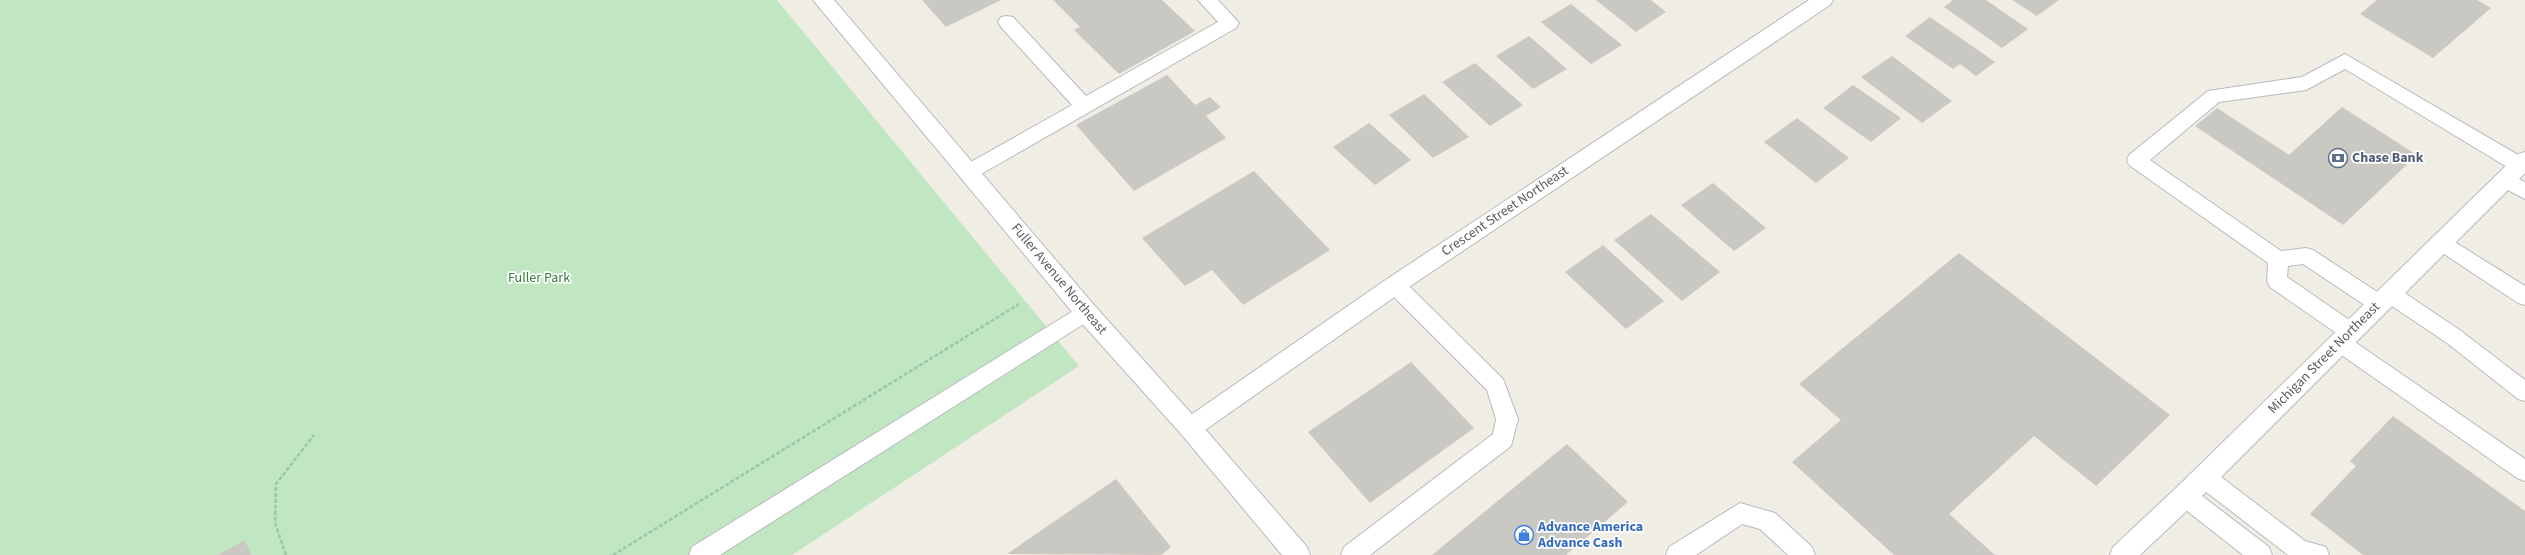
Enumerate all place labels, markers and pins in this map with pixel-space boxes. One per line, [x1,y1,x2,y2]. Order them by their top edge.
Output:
bank icon: Chase Bank [2327,147,2349,169]
place label: Chase Bank [2352,148,2424,168]
place label: Advance America Advance Cash [1537,517,1643,553]
shop icon: Advance America Advance Cash [1513,524,1535,546]

